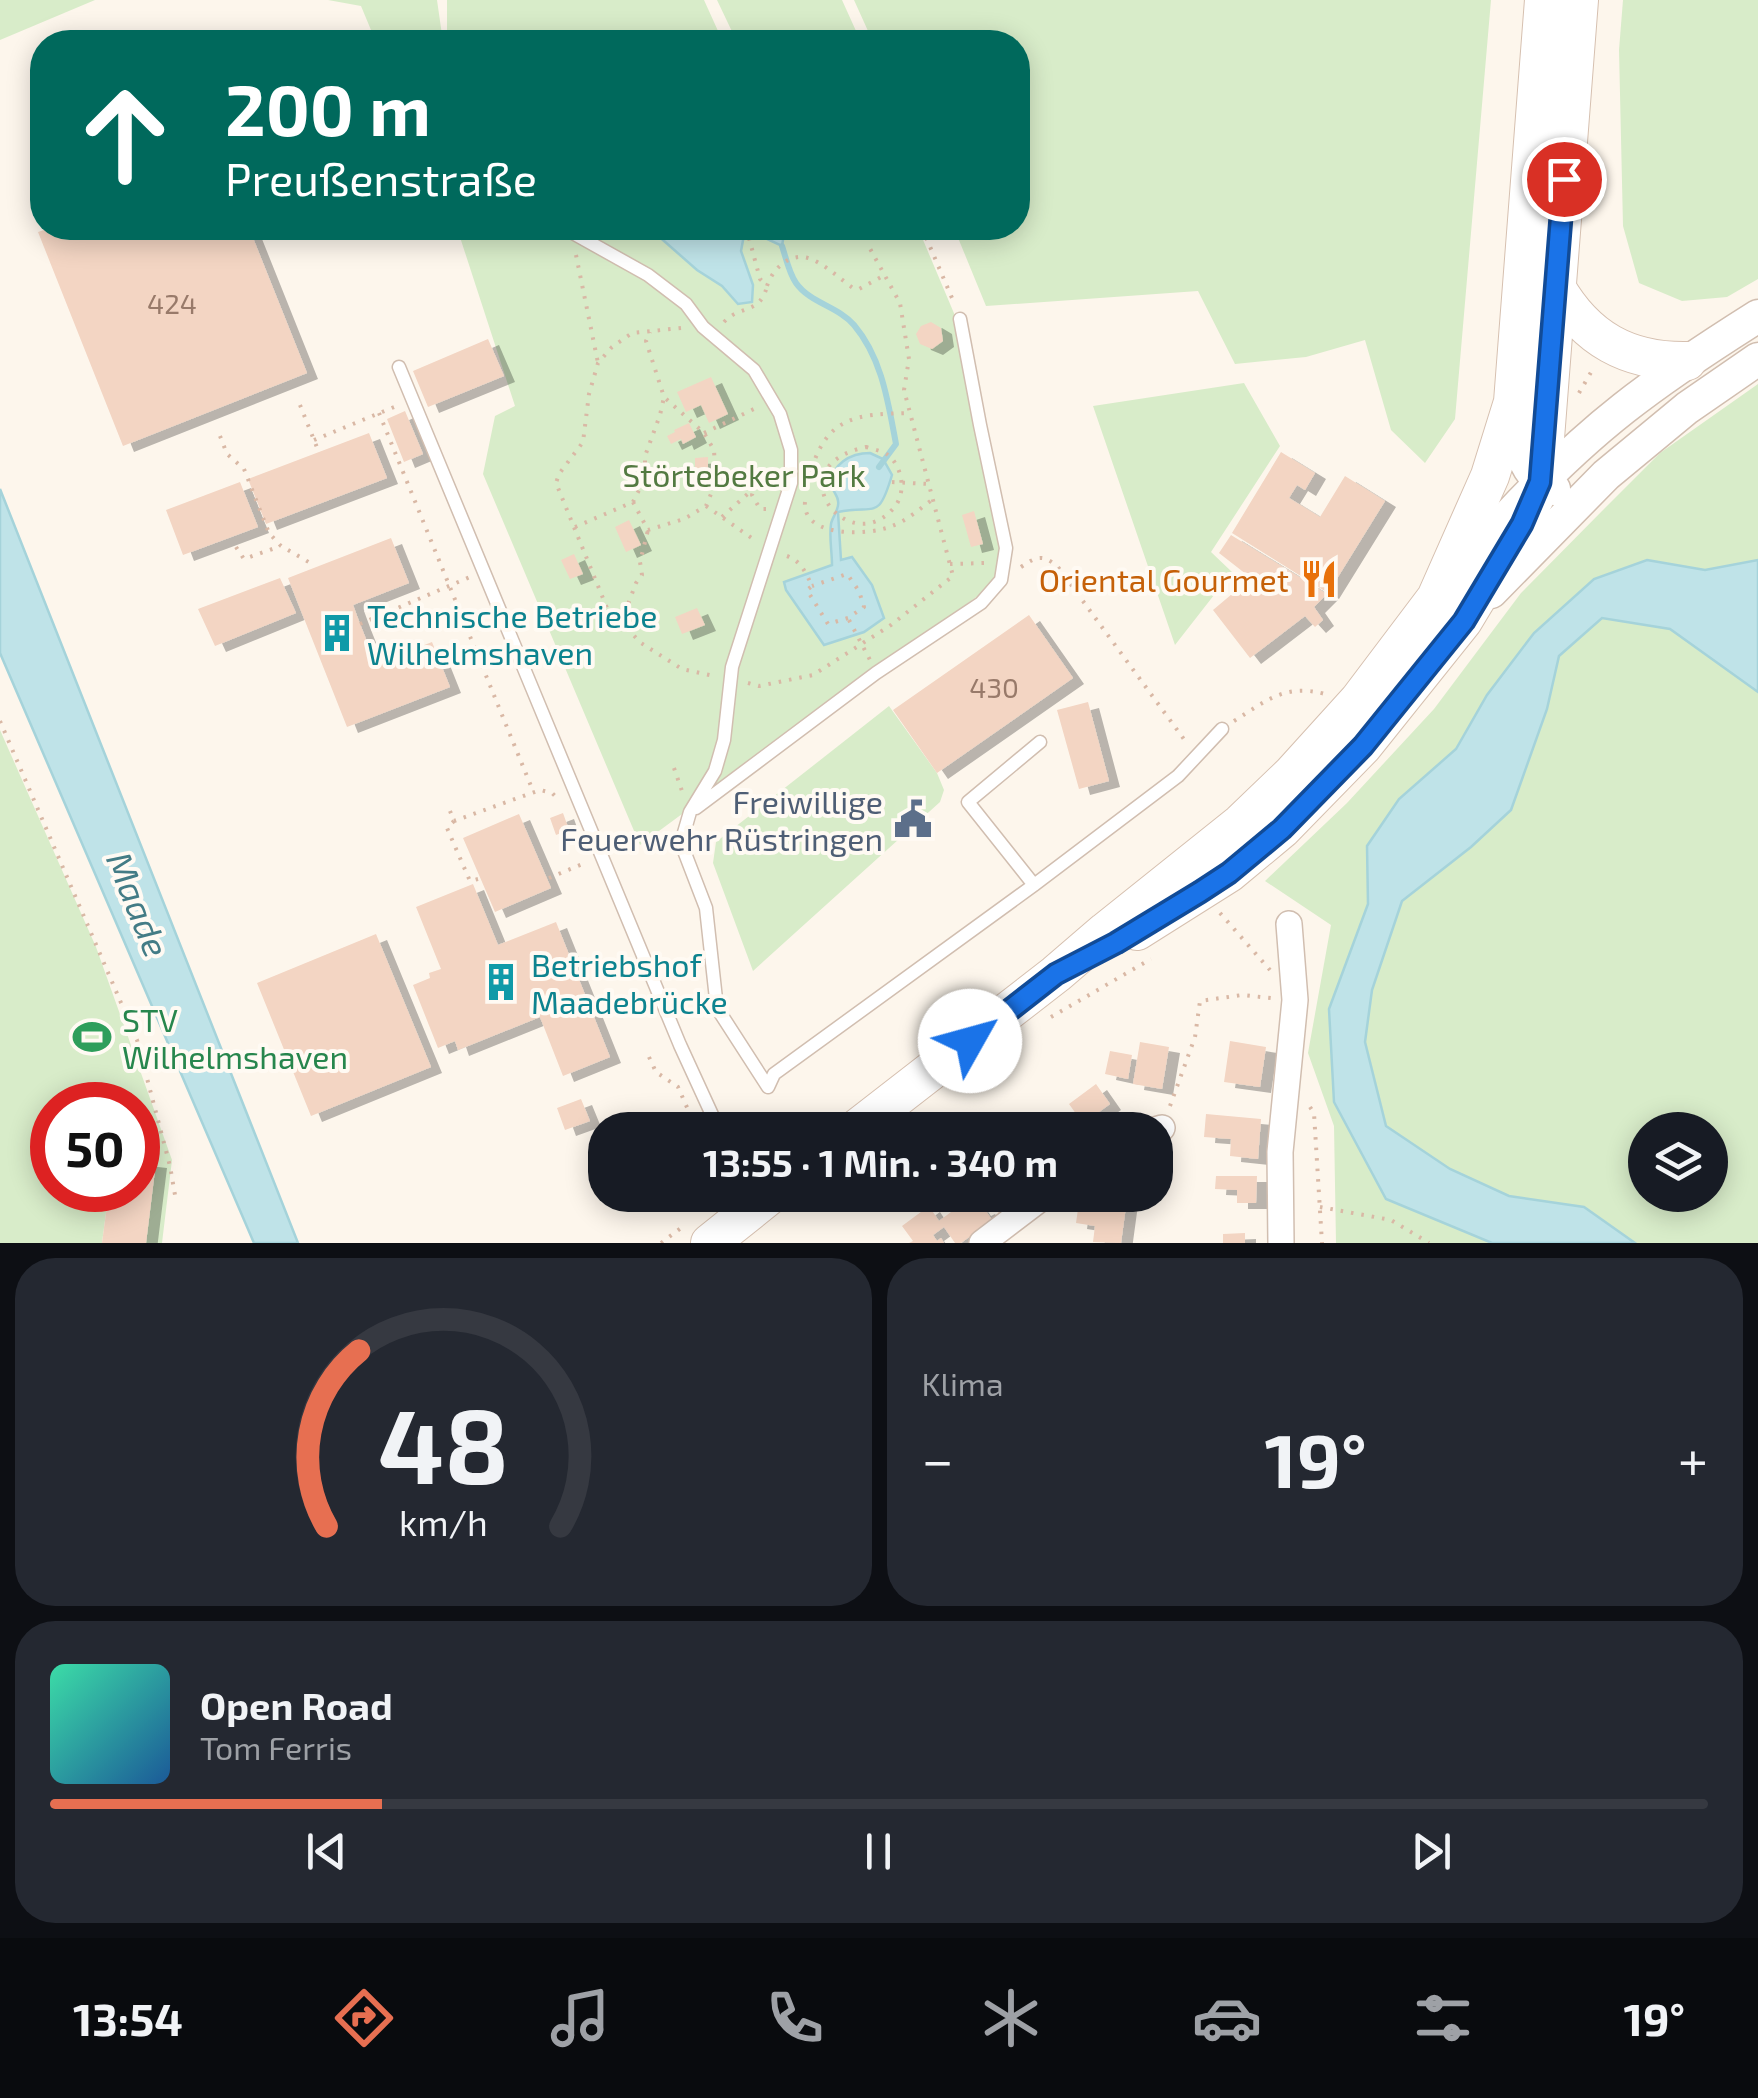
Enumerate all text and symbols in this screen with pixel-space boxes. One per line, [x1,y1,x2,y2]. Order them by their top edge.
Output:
text: 200 m [225,66,431,150]
icon: ahead [60,70,190,200]
pin [1522,137,1607,222]
text: Preußenstraße [225,151,537,205]
icon: arrive [1537,152,1592,207]
house number: 424 [147,286,197,320]
park label: Störtebeker Park [622,455,866,493]
restaurant icon: Oriental Gourmet [1298,558,1340,600]
place label: Oriental Gourmet [1039,560,1289,598]
place label: Technische Betriebe Wilhelmshaven [367,596,657,671]
building icon: Technische Betriebe Wilhelmshaven [316,612,358,654]
house number: 430 [969,670,1019,704]
place label: Freiwillige Feuerwehr Rüstringen [560,782,883,857]
public building icon: Freiwillige Feuerwehr Rüstringen [892,798,934,840]
water label: Maade [99,845,179,963]
place label: Betriebshof Maadebrücke [531,945,728,1020]
building icon: Betriebshof Maadebrücke [480,961,522,1003]
position arrow [918,989,1022,1093]
place label: STV Wilhelmshaven [122,1000,348,1075]
sports icon: STV Wilhelmshaven [71,1016,113,1058]
speed limit sign: 50 [30,1082,160,1212]
map controls [1628,1112,1728,1212]
button: layers [1628,1112,1728,1212]
text: 13:55 · 1 Min. · 340 m [703,1139,1058,1185]
text: Klima [922,1364,1003,1402]
text: 48 [378,1380,509,1505]
text: 19° [1264,1413,1367,1503]
text: − [922,1425,954,1491]
text: + [1678,1425,1708,1491]
text: km/h [399,1500,488,1543]
text: Open Road [200,1682,393,1728]
text: Tom Ferris [200,1728,352,1766]
icon: previous [299,1824,354,1879]
icon: pause [851,1824,906,1879]
icon: next [1404,1824,1459,1879]
icon: directions [329,1983,399,2053]
icon: music [545,1983,615,2053]
icon: phone [760,1983,830,2053]
icon: climate [976,1983,1046,2053]
icon: car [1192,1983,1262,2053]
icon: filters [1408,1983,1478,2053]
text: 13:54 [73,1991,183,2045]
text: 19° [1624,1991,1685,2045]

